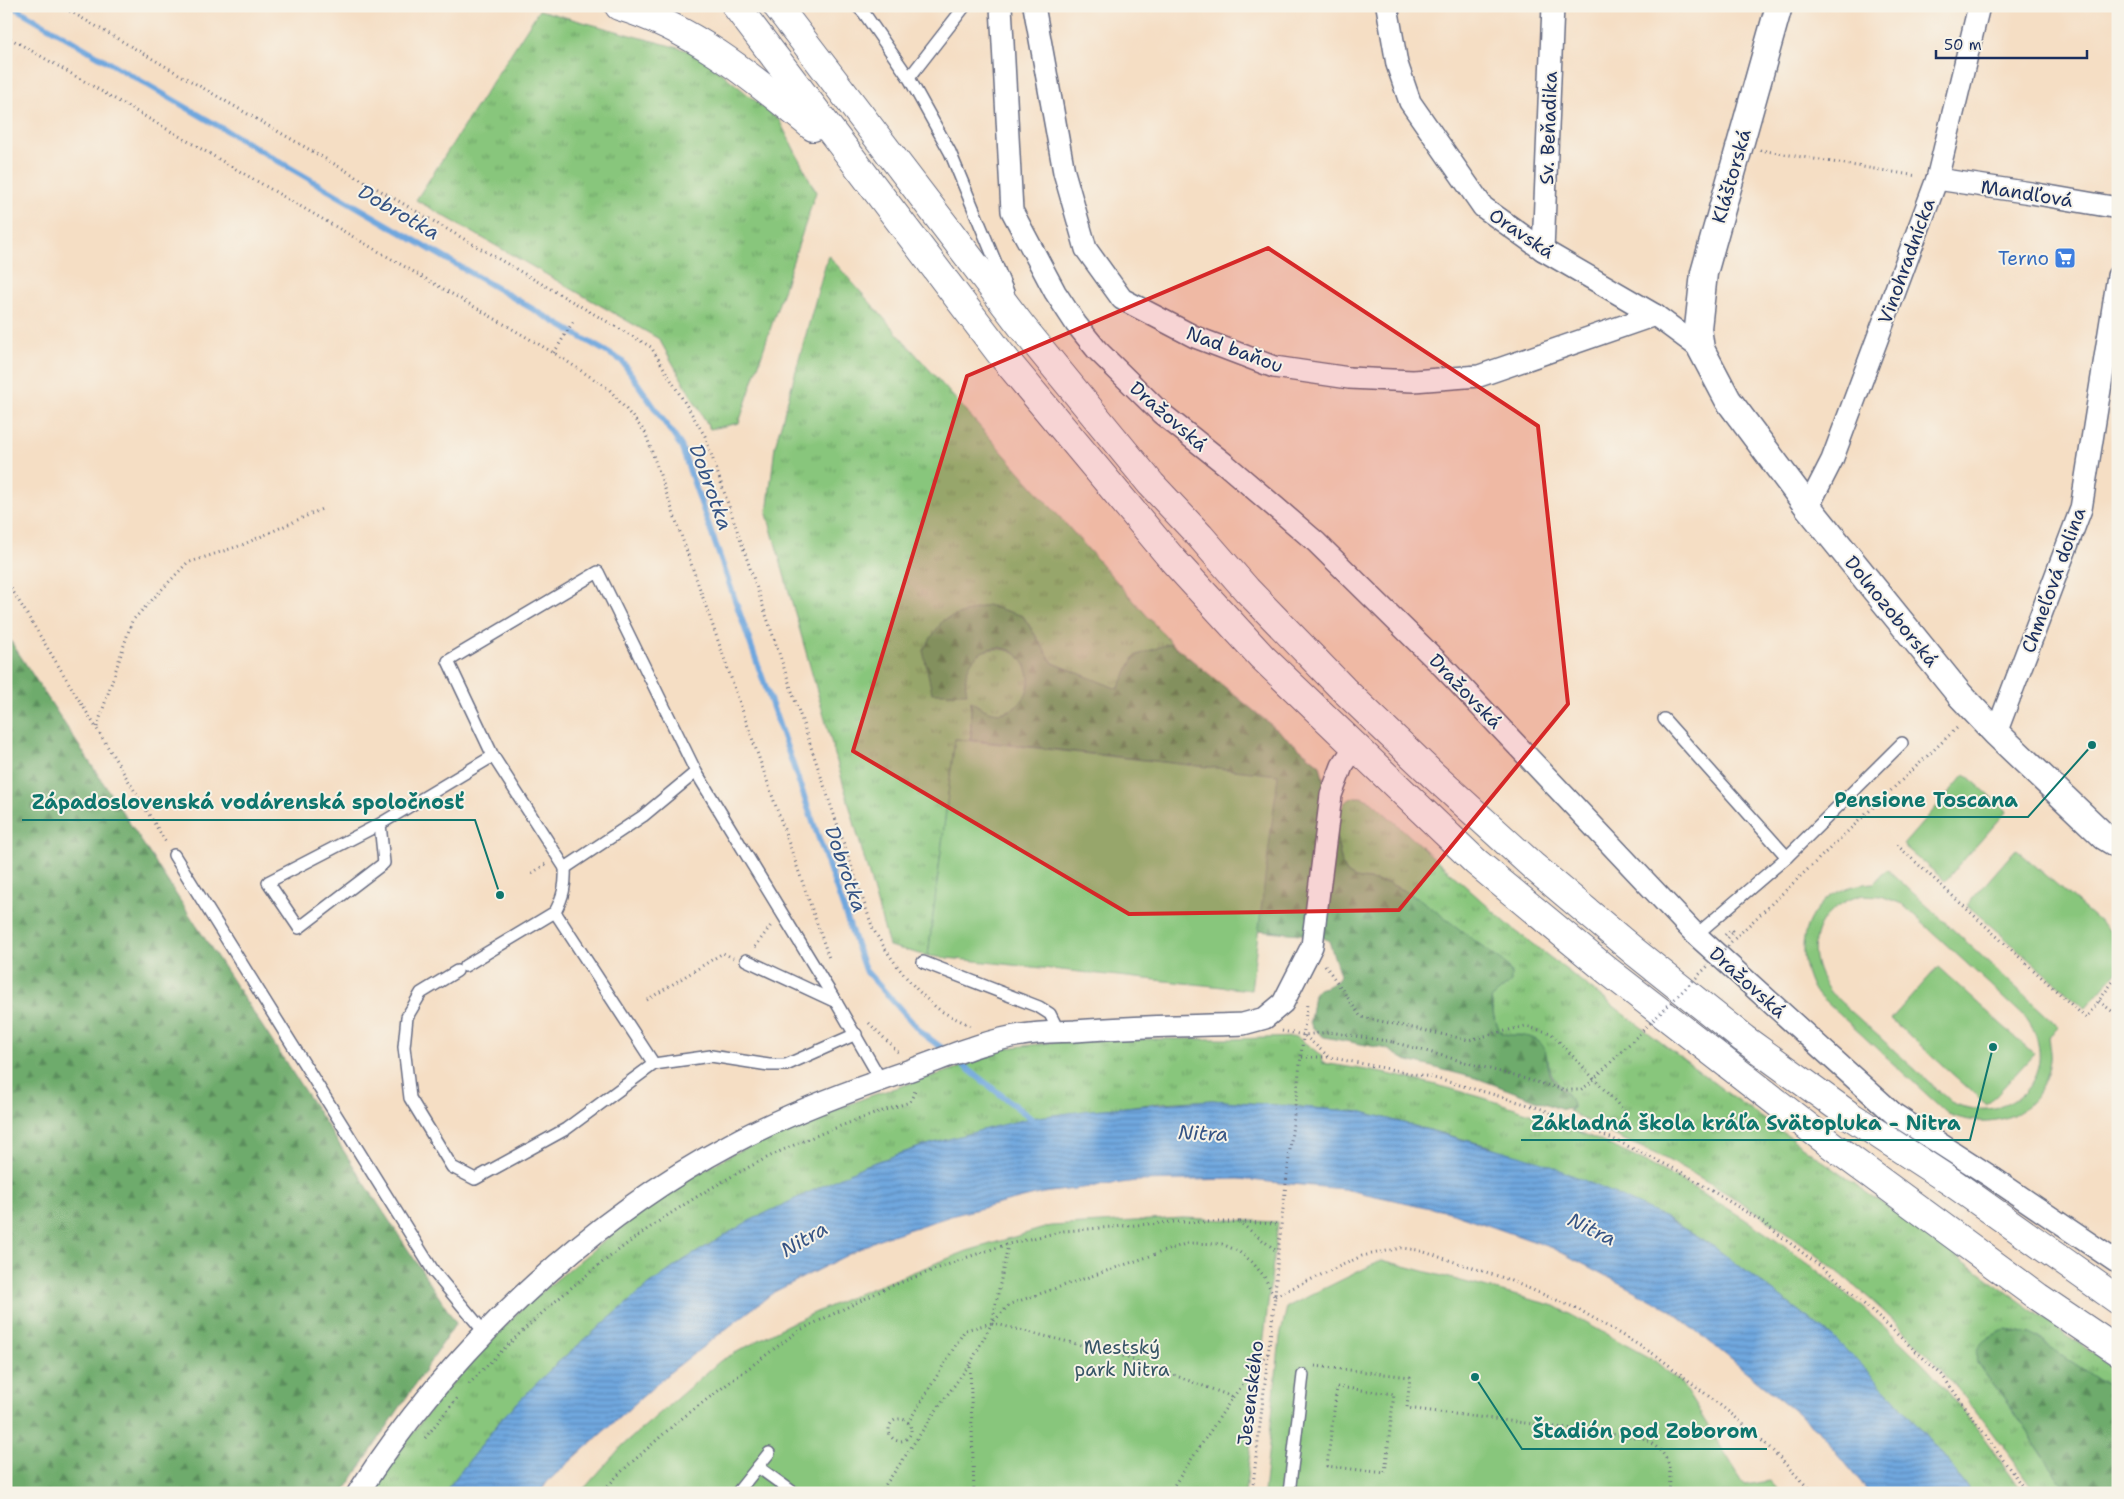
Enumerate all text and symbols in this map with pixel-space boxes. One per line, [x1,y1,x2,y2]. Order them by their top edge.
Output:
scale bar [1936,28,2088,60]
text: 50 m [1944,35,1982,55]
street label: Sv. Beňadika [1534,71,1563,185]
street label: Kláštorská [1706,126,1757,226]
street label: Mandľová [1979,174,2075,213]
water label: Dobrotka [354,178,444,246]
street label: Vinohradnícka [1872,195,1941,327]
street label: Oravská [1484,202,1559,264]
place label: Terno [1998,246,2049,271]
supermarket icon: Terno [2053,246,2077,270]
street label: Nad baňou [1183,320,1287,379]
street label: Dražovská [1125,376,1213,457]
water label: Dobrotka [683,440,739,534]
street label: Chmeľová dolina [2016,504,2091,656]
street label: Dolnozoborská [1839,551,1944,672]
street label: Dražovská [1424,648,1508,734]
callout: Pensione Toscana [1824,782,2028,817]
callout: Západoslovenská vodárenská spoločnosť [22,785,475,820]
text: Pensione Toscana [1834,787,2018,813]
text: Západoslovenská vodárenská spoločnosť [32,789,465,815]
water label: Dobrotka [819,822,873,916]
street label: Dražovská [1704,941,1792,1024]
callout: Základná škola kráľa Svätopluka - Nitra [1521,1105,1970,1140]
text: Základná škola kráľa Svätopluka - Nitra [1531,1110,1961,1136]
water label: Nitra [1177,1119,1229,1147]
water label: Nitra [1564,1206,1620,1252]
water label: Nitra [776,1215,832,1263]
park label: Mestský park Nitra [1074,1335,1170,1382]
street label: Jesenského [1232,1339,1269,1447]
callout: Štadión pod Zoborom [1522,1414,1767,1449]
text: Štadión pod Zoborom [1532,1416,1758,1444]

